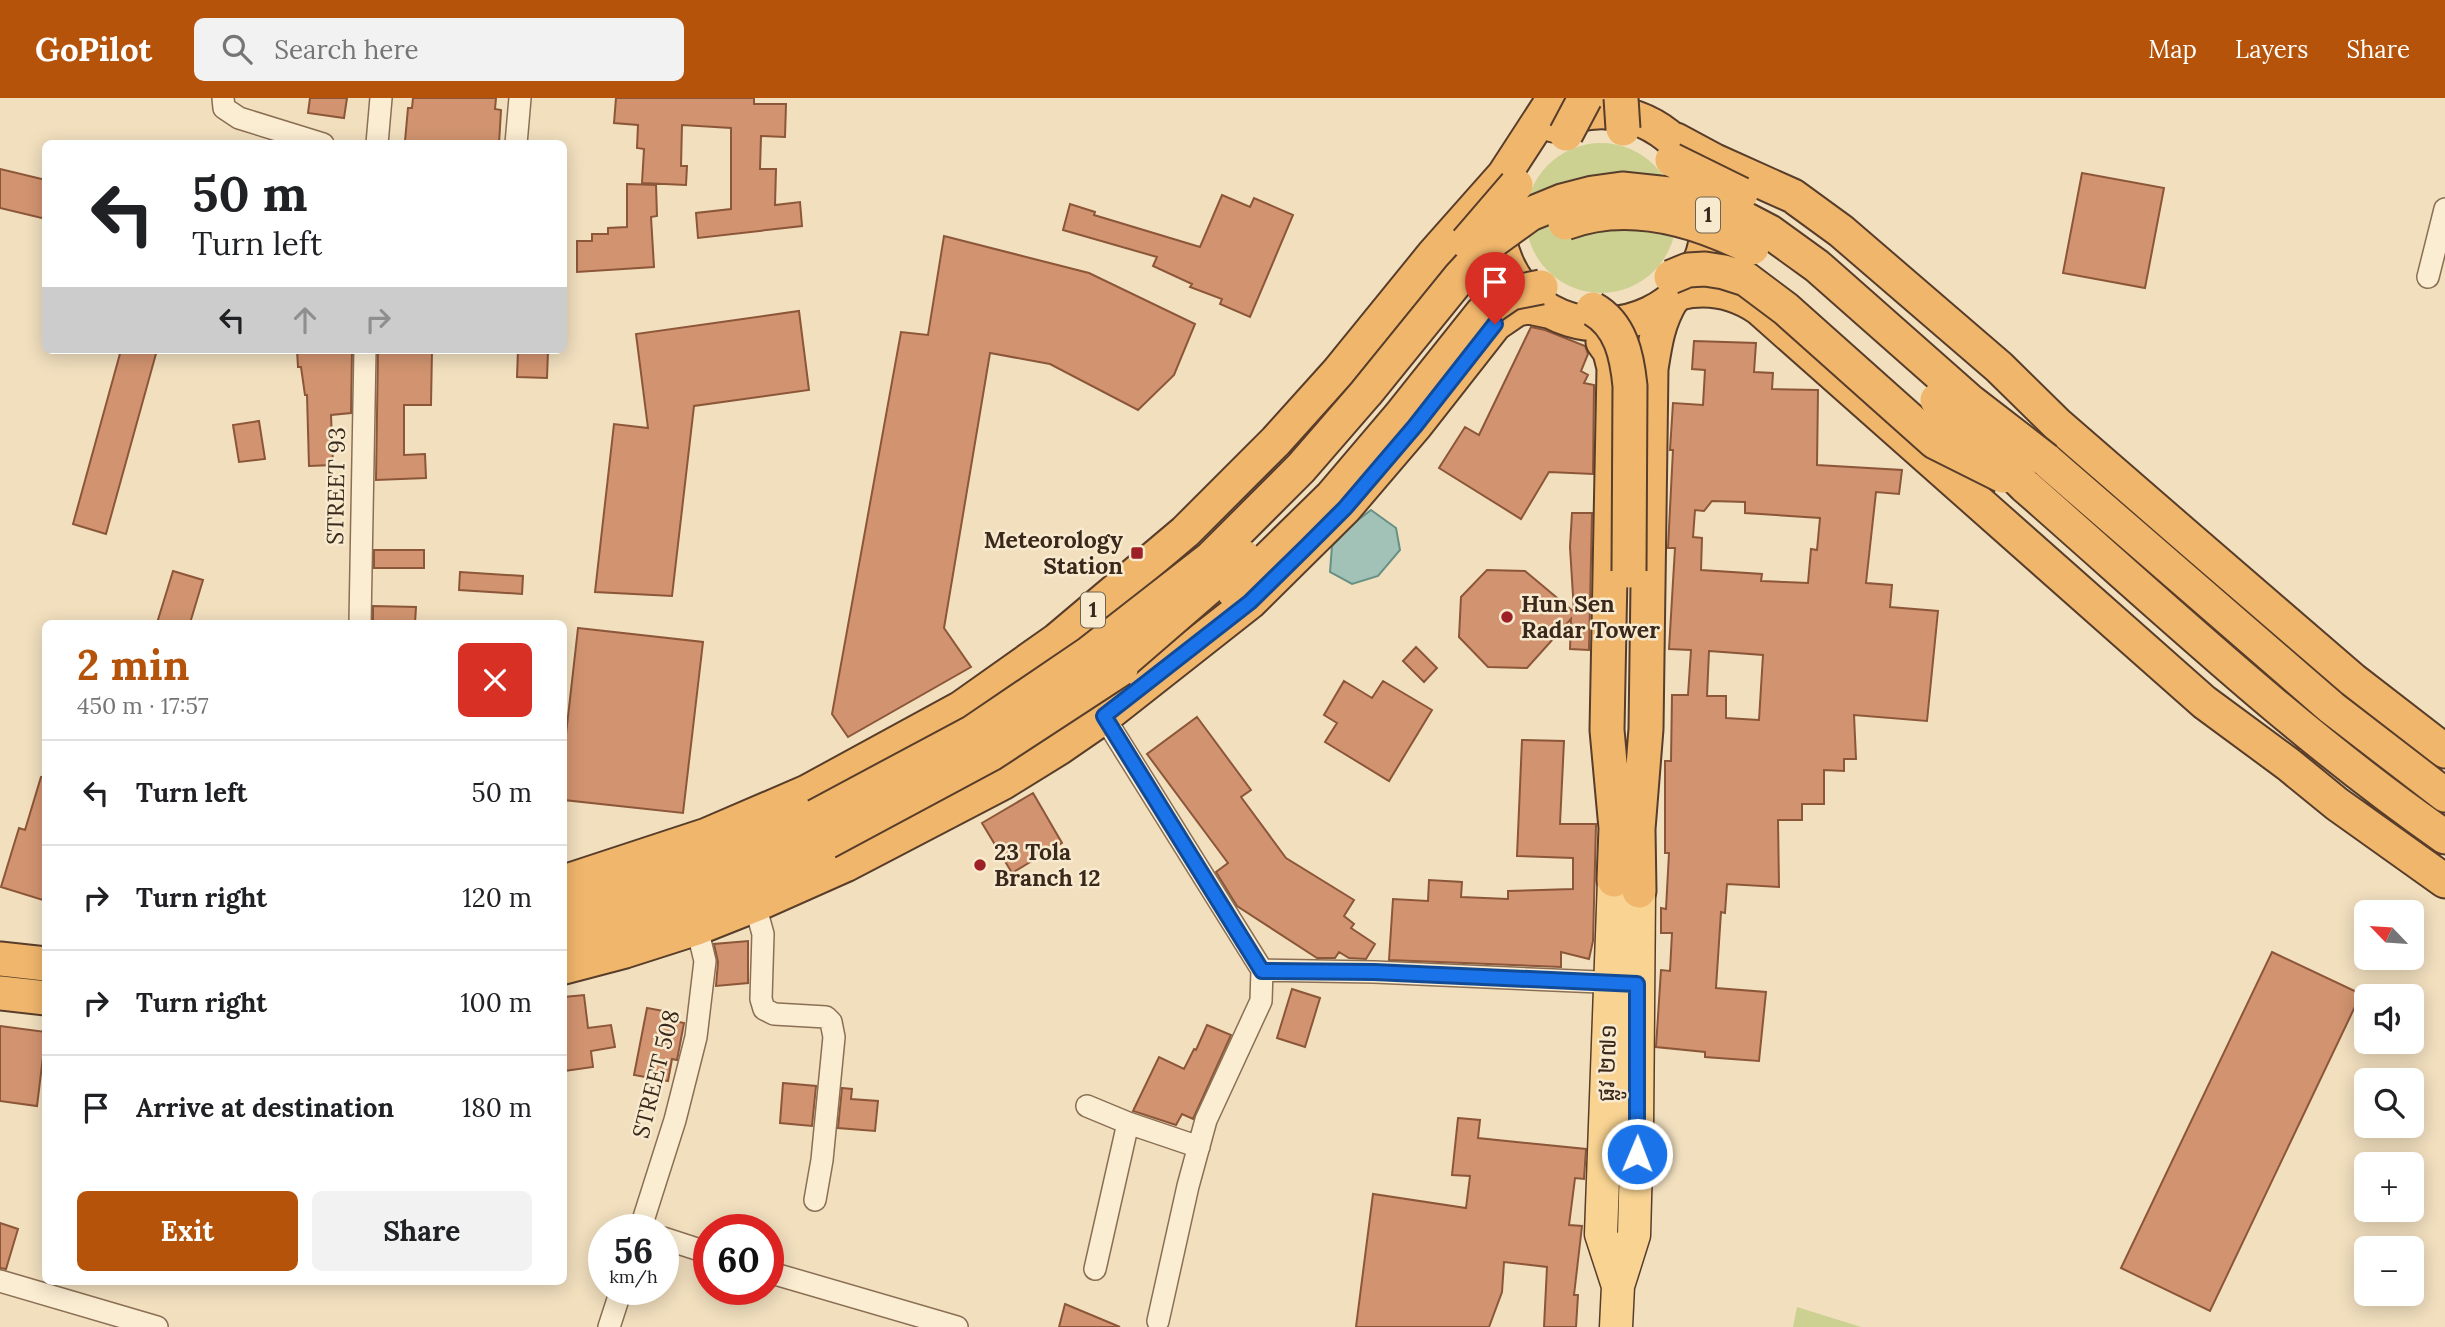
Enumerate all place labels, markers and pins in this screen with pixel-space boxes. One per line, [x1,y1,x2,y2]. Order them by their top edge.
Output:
pin [1465,252,1525,324]
place label: Meteorology Station [984,525,1123,580]
marker: Meteorology Station [1129,545,1145,561]
place label: Hun Sen Radar Tower [1521,589,1660,644]
marker: Hun Sen Radar Tower [1499,609,1515,625]
place label: 23 Tola Branch 12 [994,837,1100,892]
marker: 23 Tola Branch 12 [972,857,988,873]

